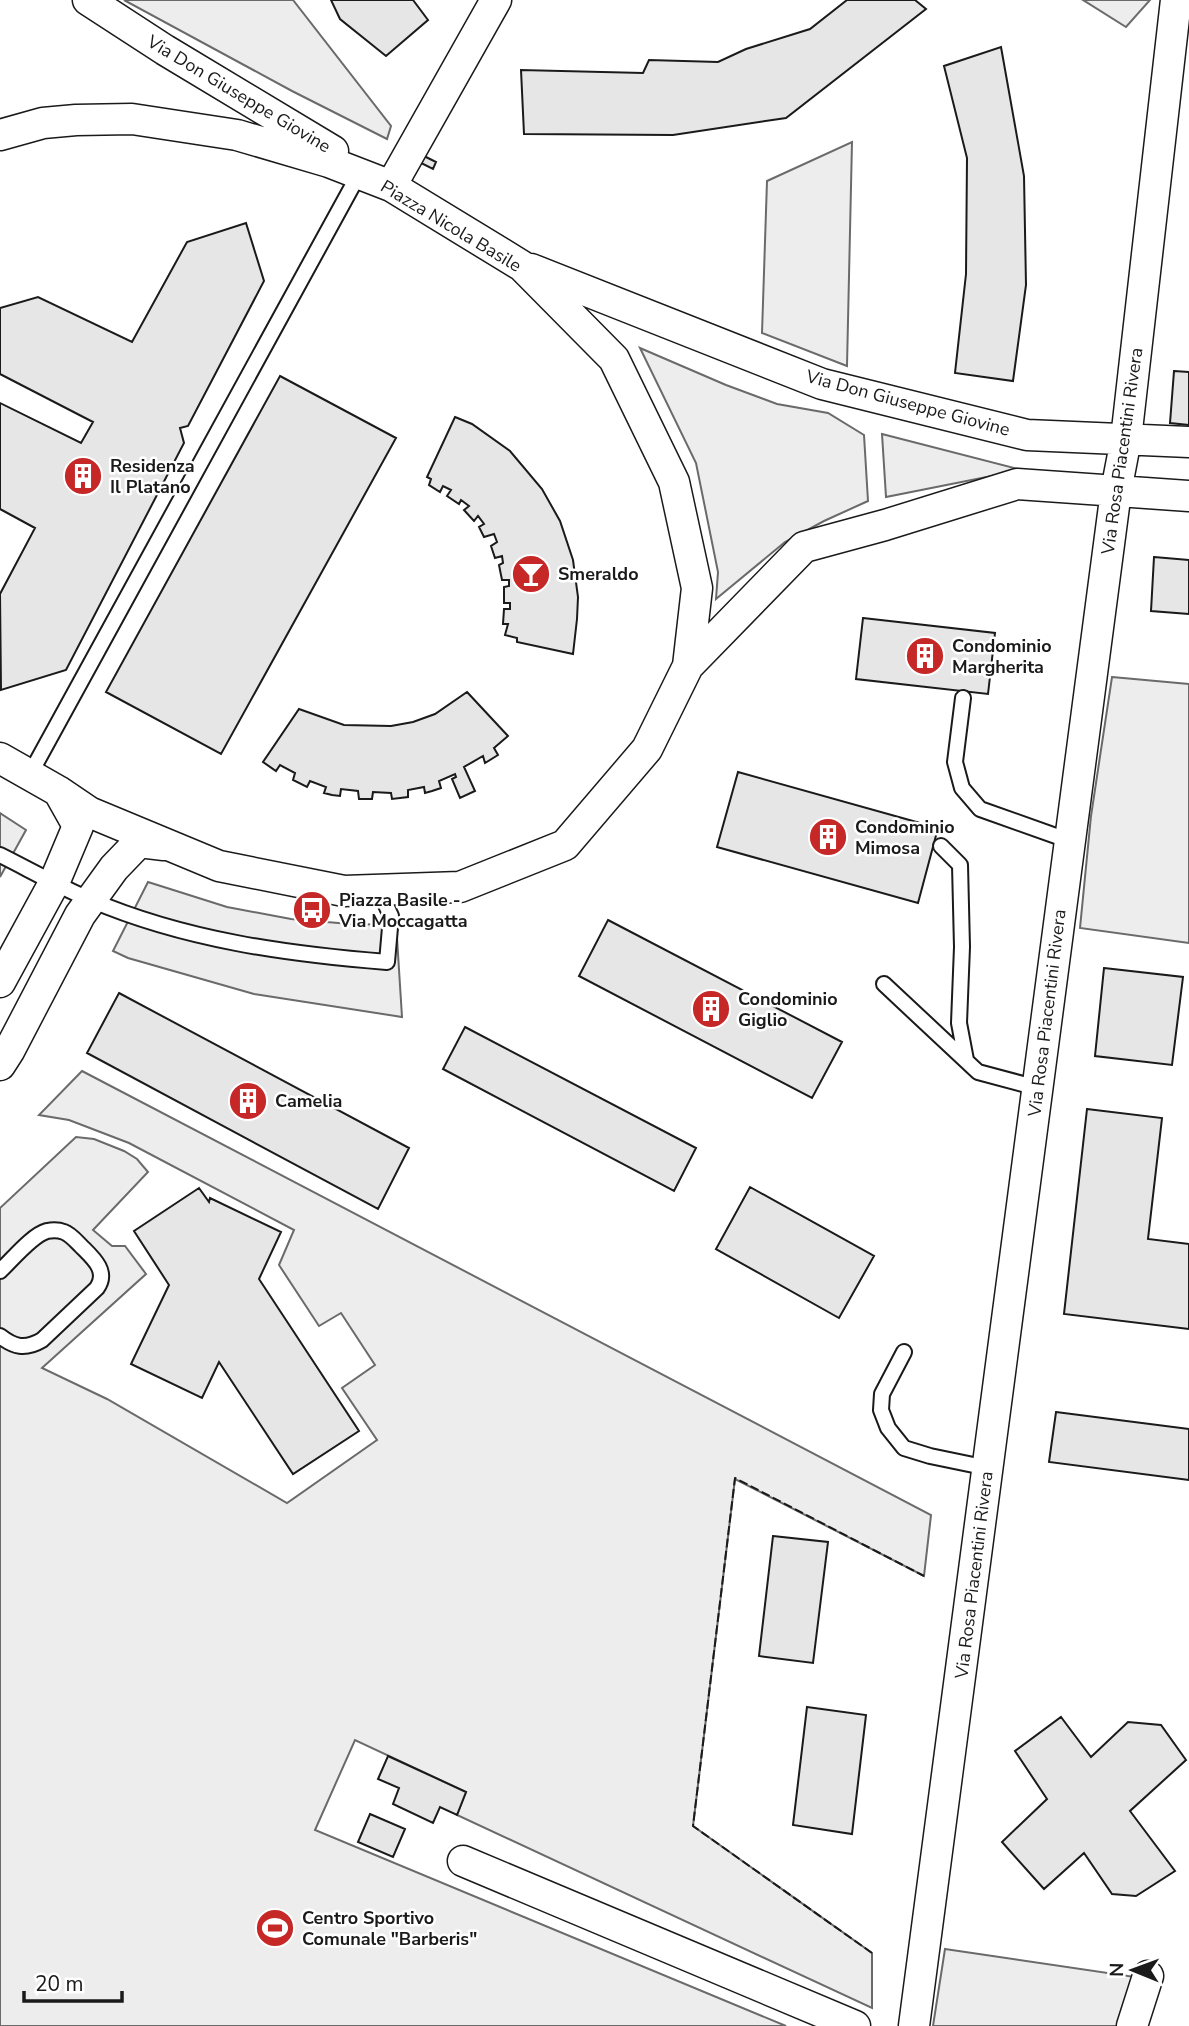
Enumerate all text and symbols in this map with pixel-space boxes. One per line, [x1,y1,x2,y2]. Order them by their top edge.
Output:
street label: Via Don Giuseppe Giovine [142,29,335,158]
street label: Piazza Nicola Basile [376,174,526,278]
street label: Via Rosa Piacentini Rivera [1095,346,1148,557]
street label: Via Don Giuseppe Giovine [802,364,1013,442]
place label: Residenza Il Platano [110,454,195,499]
building icon: Residenza Il Platano [62,455,104,497]
bar icon: Smeraldo [510,553,552,595]
place label: Smeraldo [558,562,639,586]
place label: Condominio Margherita [952,634,1052,679]
building icon: Condominio Margherita [904,635,946,677]
place label: Condominio Mimosa [855,815,955,860]
building icon: Condominio Mimosa [807,816,849,858]
place label: Piazza Basile - Via Moccagatta [338,888,468,933]
bus stop icon: Piazza Basile - Via Moccagatta [291,889,333,931]
street label: Via Rosa Piacentini Rivera [1022,908,1072,1119]
place label: Condominio Giglio [738,987,838,1032]
building icon: Condominio Giglio [690,988,732,1030]
building icon: Camelia [227,1080,269,1122]
place label: Camelia [275,1089,342,1113]
street label: Via Rosa Piacentini Rivera [949,1470,999,1681]
place label: Centro Sportivo Comunale "Barberis" [302,1906,477,1951]
sports icon: Centro Sportivo Comunale "Barberis" [254,1907,296,1949]
north arrow [1098,1935,1168,2005]
scale bar [24,1960,122,2004]
text: N [1104,1962,1130,1977]
text: 20 m [35,1970,84,1998]

